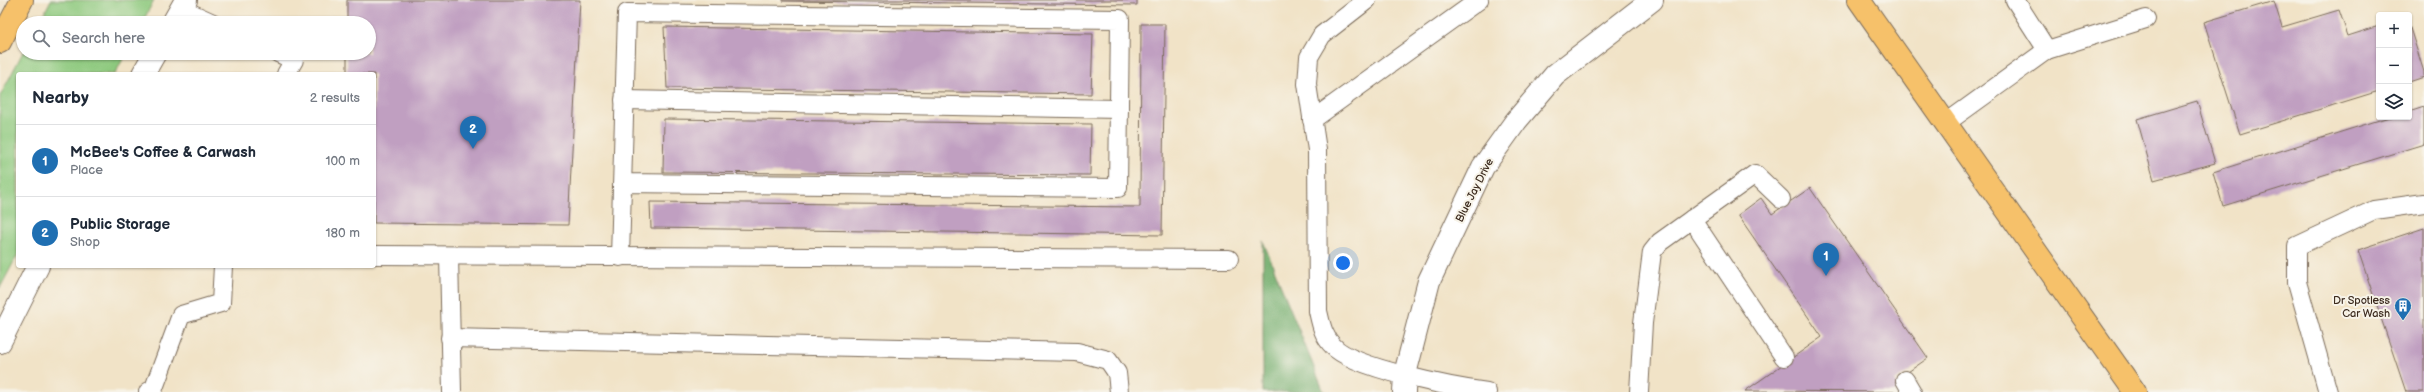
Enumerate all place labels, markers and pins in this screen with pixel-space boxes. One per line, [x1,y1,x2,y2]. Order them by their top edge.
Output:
pin: 2 [460,116,486,149]
pin: 1 [1813,243,1839,276]
place label: Dr Spotless Car Wash [2333,294,2391,320]
building icon: Dr Spotless Car Wash [2393,296,2413,321]

